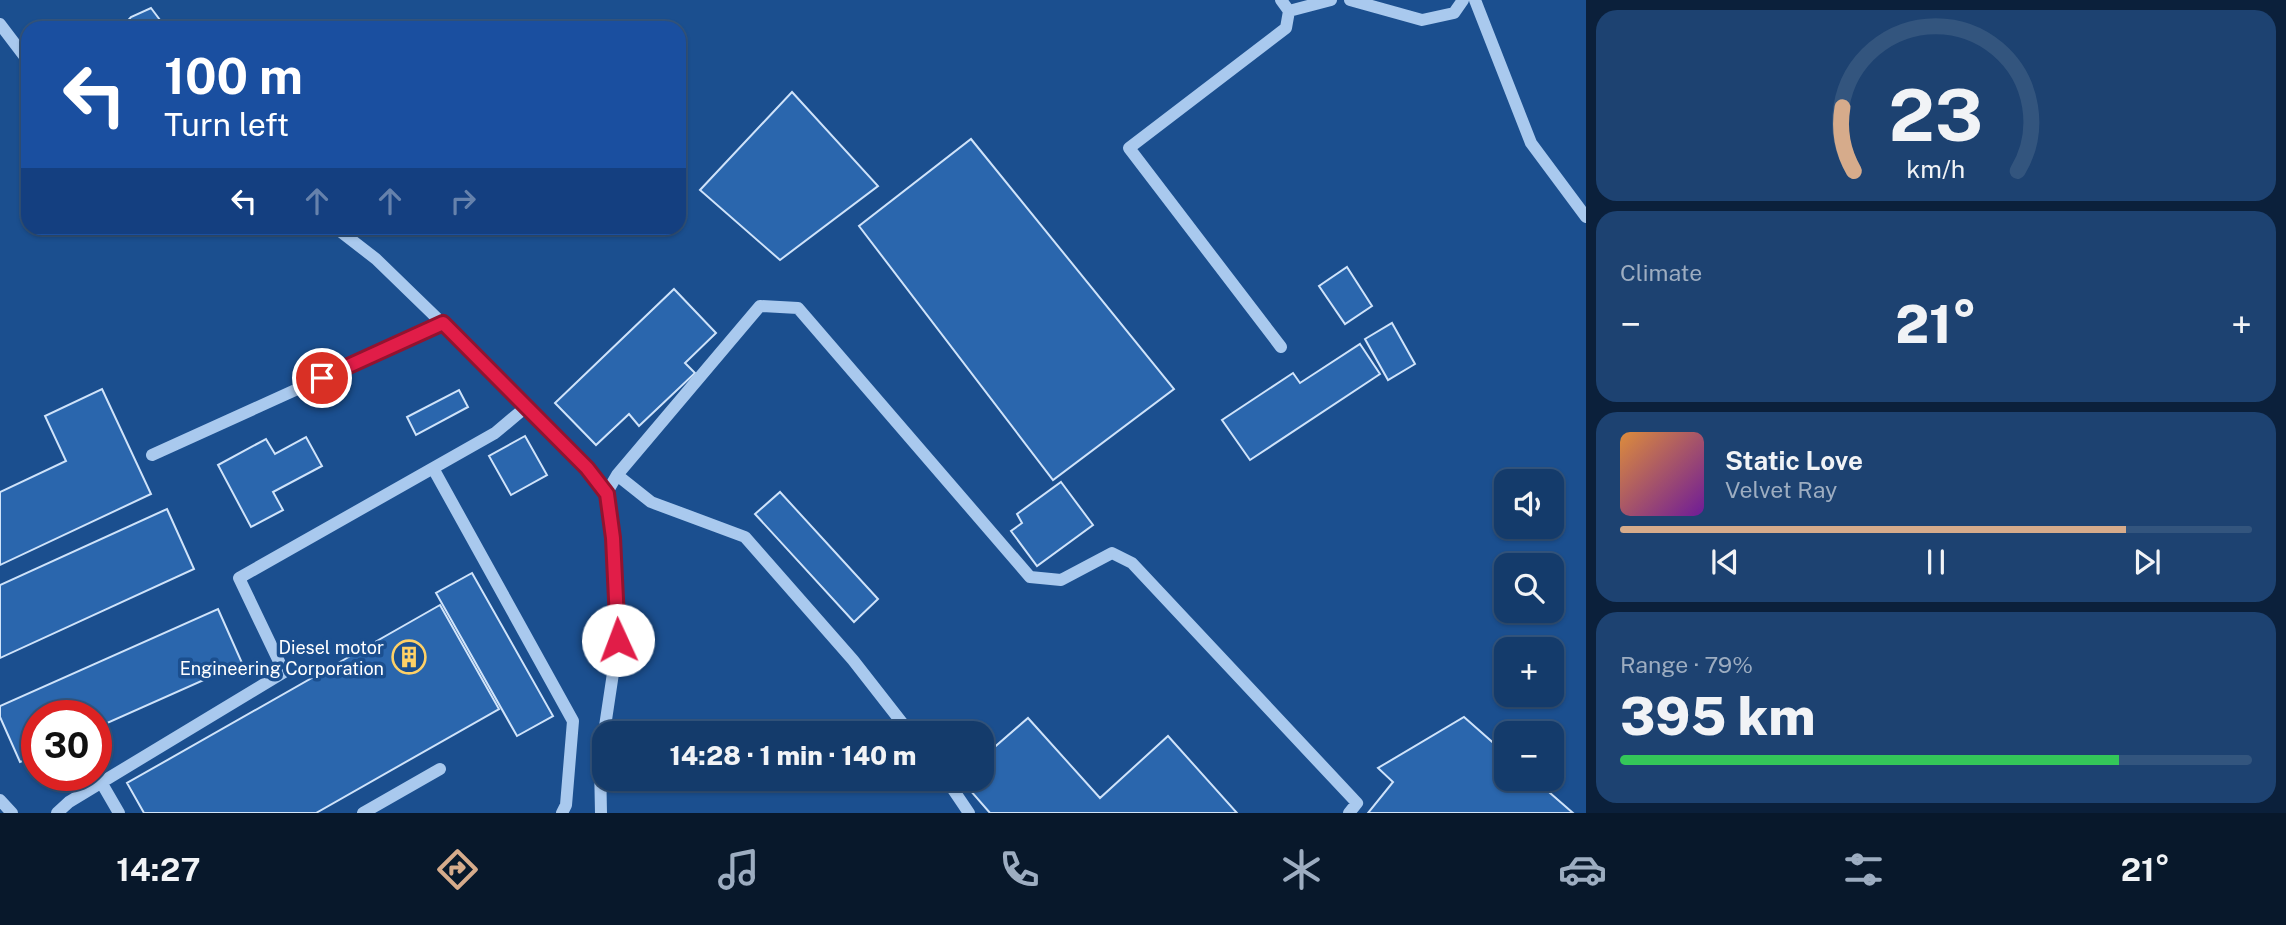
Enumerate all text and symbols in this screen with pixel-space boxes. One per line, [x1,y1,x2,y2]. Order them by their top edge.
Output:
text: 100 m [164,47,303,105]
icon: left [49,49,140,140]
text: 23 [1889,73,1983,158]
text: Turn left [164,106,289,143]
text: km/h [1907,154,1965,184]
icon: left [225,182,263,220]
icon: ahead [298,182,336,220]
icon: ahead [371,182,409,220]
icon: right [444,182,482,220]
text: Climate [1620,259,1702,286]
text: 21° [1895,294,1977,355]
text: − [1620,302,1641,347]
text: + [2231,302,2252,347]
pin [292,348,352,408]
icon: arrive [303,359,341,397]
text: Static Love [1725,445,1863,476]
map controls [1494,469,1564,791]
button: sound [1494,469,1564,539]
text: Velvet Ray [1725,476,1837,503]
icon: previous [1706,543,1744,581]
icon: pause [1917,543,1955,581]
icon: next [2128,543,2166,581]
button: search [1494,553,1564,623]
position arrow [581,603,655,677]
place label: Diesel motor Engineering Corporation [180,637,384,679]
button: + [1494,637,1564,707]
building icon: Diesel motor Engineering Corporation [390,638,428,676]
text: Range · 79% [1620,651,1753,678]
text: 395 km [1620,686,1816,747]
speed limit sign: 30 [21,700,112,791]
button: − [1494,721,1564,791]
text: 14:28 · 1 min · 140 m [669,740,917,771]
icon: directions [433,845,482,894]
icon: music [714,845,763,894]
icon: phone [995,845,1044,894]
icon: climate [1277,845,1326,894]
icon: car [1558,845,1607,894]
icon: filters [1839,845,1888,894]
text: 14:27 [116,851,200,888]
text: 21° [2121,851,2170,888]

